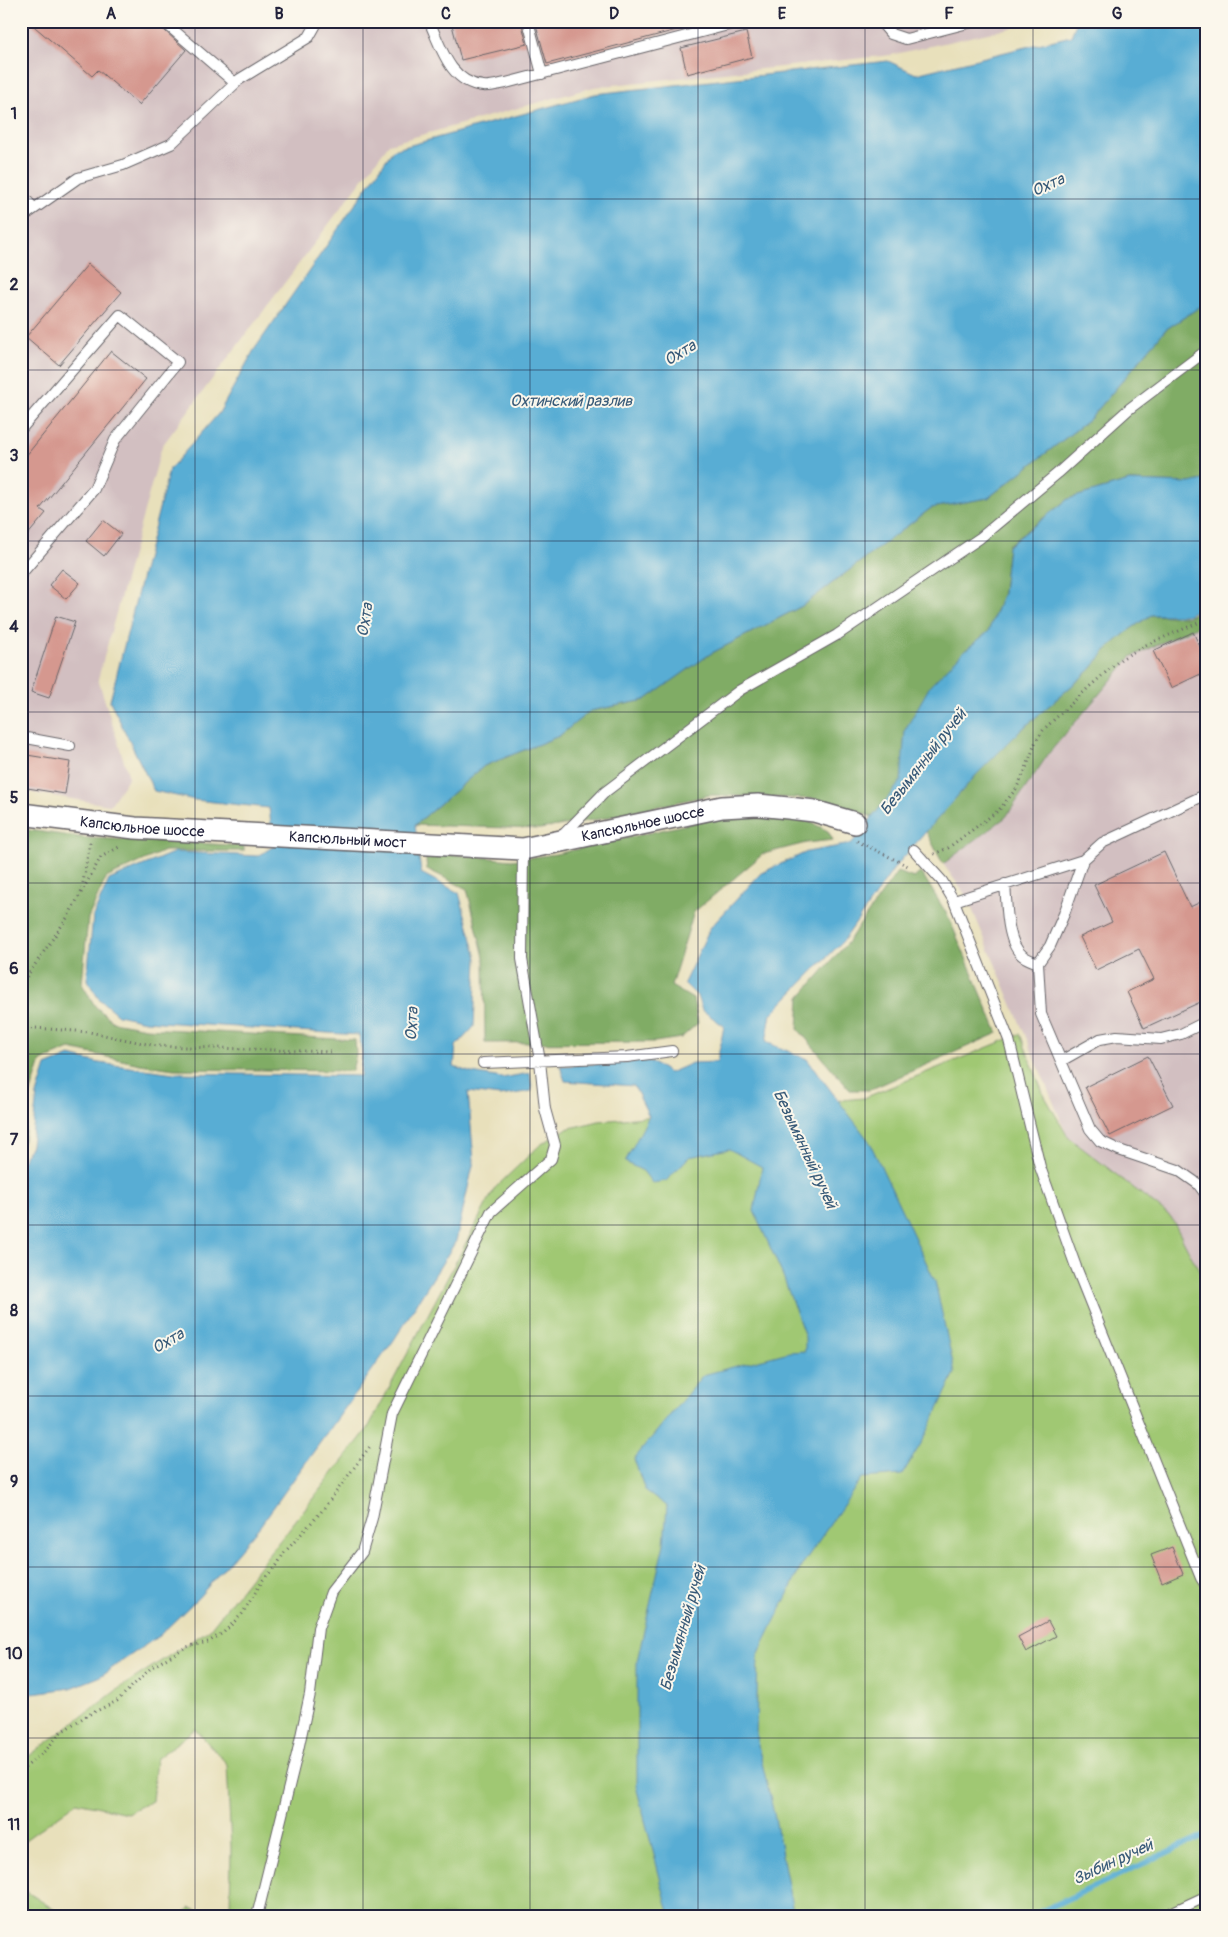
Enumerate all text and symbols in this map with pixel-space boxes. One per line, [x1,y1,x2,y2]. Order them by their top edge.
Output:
text: A [106,4,117,24]
text: B [274,4,284,24]
text: C [441,4,451,24]
text: D [609,4,619,24]
text: E [778,4,787,24]
text: F [944,4,954,24]
text: G [1112,4,1123,24]
text: 1 [11,104,17,124]
water label: Охта [1029,168,1069,201]
text: 2 [10,275,19,295]
water label: Охта [660,335,701,370]
water label: Охтинский разлив [510,391,633,411]
text: 3 [10,446,19,466]
water label: Охта [352,600,378,638]
text: 4 [9,617,19,637]
water label: Безымянный ручей [875,704,971,819]
text: 5 [10,788,19,808]
street label: Капсюльное шоссе [580,801,707,846]
street label: Капсюльное шоссе [79,812,206,841]
street label: Капсюльный мост [289,827,408,852]
text: 6 [9,959,19,979]
water label: Охта [401,1005,423,1041]
water label: Безымянный ручей [769,1086,842,1213]
text: 7 [10,1130,19,1150]
text: 8 [10,1301,18,1321]
water label: Охта [148,1323,189,1358]
text: 9 [10,1472,18,1492]
water label: Безымянный ручей [656,1562,711,1693]
text: 10 [5,1644,23,1664]
text: 11 [8,1815,20,1835]
water label: Зыбин ручей [1070,1834,1157,1889]

